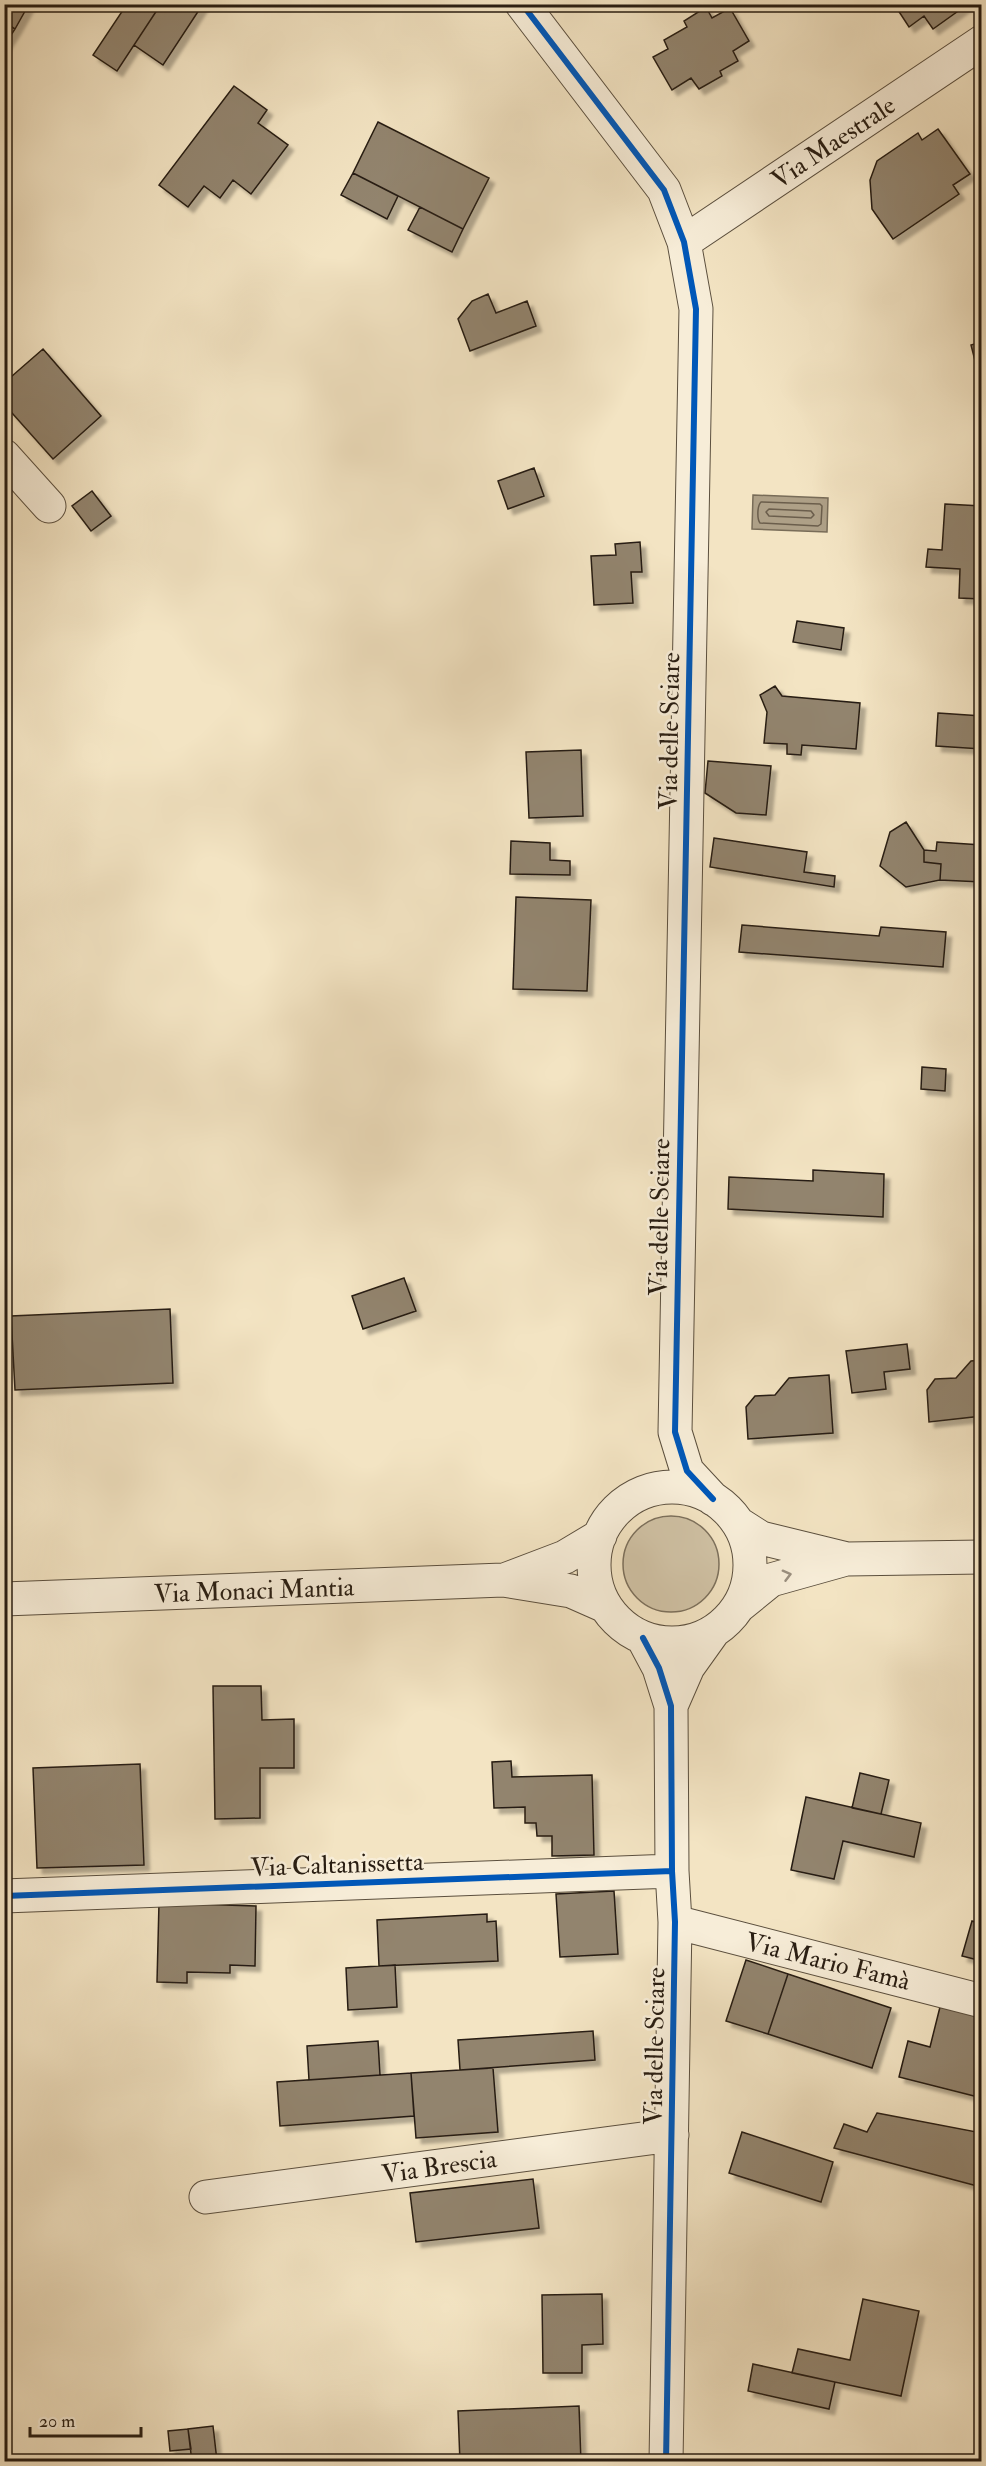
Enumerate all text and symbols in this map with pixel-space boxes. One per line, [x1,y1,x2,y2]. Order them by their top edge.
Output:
street label: Via Maestrale [765,89,902,196]
street label: Via delle Sciare [653,652,687,810]
street label: Via delle Sciare [643,1138,677,1296]
one-way arrow [781,1570,792,1582]
street label: Via Monaci Mantia [153,1571,355,1610]
street label: Via Caltanissetta [250,1846,424,1884]
street label: Via Mario Famà [742,1926,914,1998]
street label: Via delle Sciare [638,1967,672,2125]
street label: Via Brescia [380,2143,499,2191]
scale bar [30,2400,141,2438]
text: 20 m [39,2410,75,2433]

